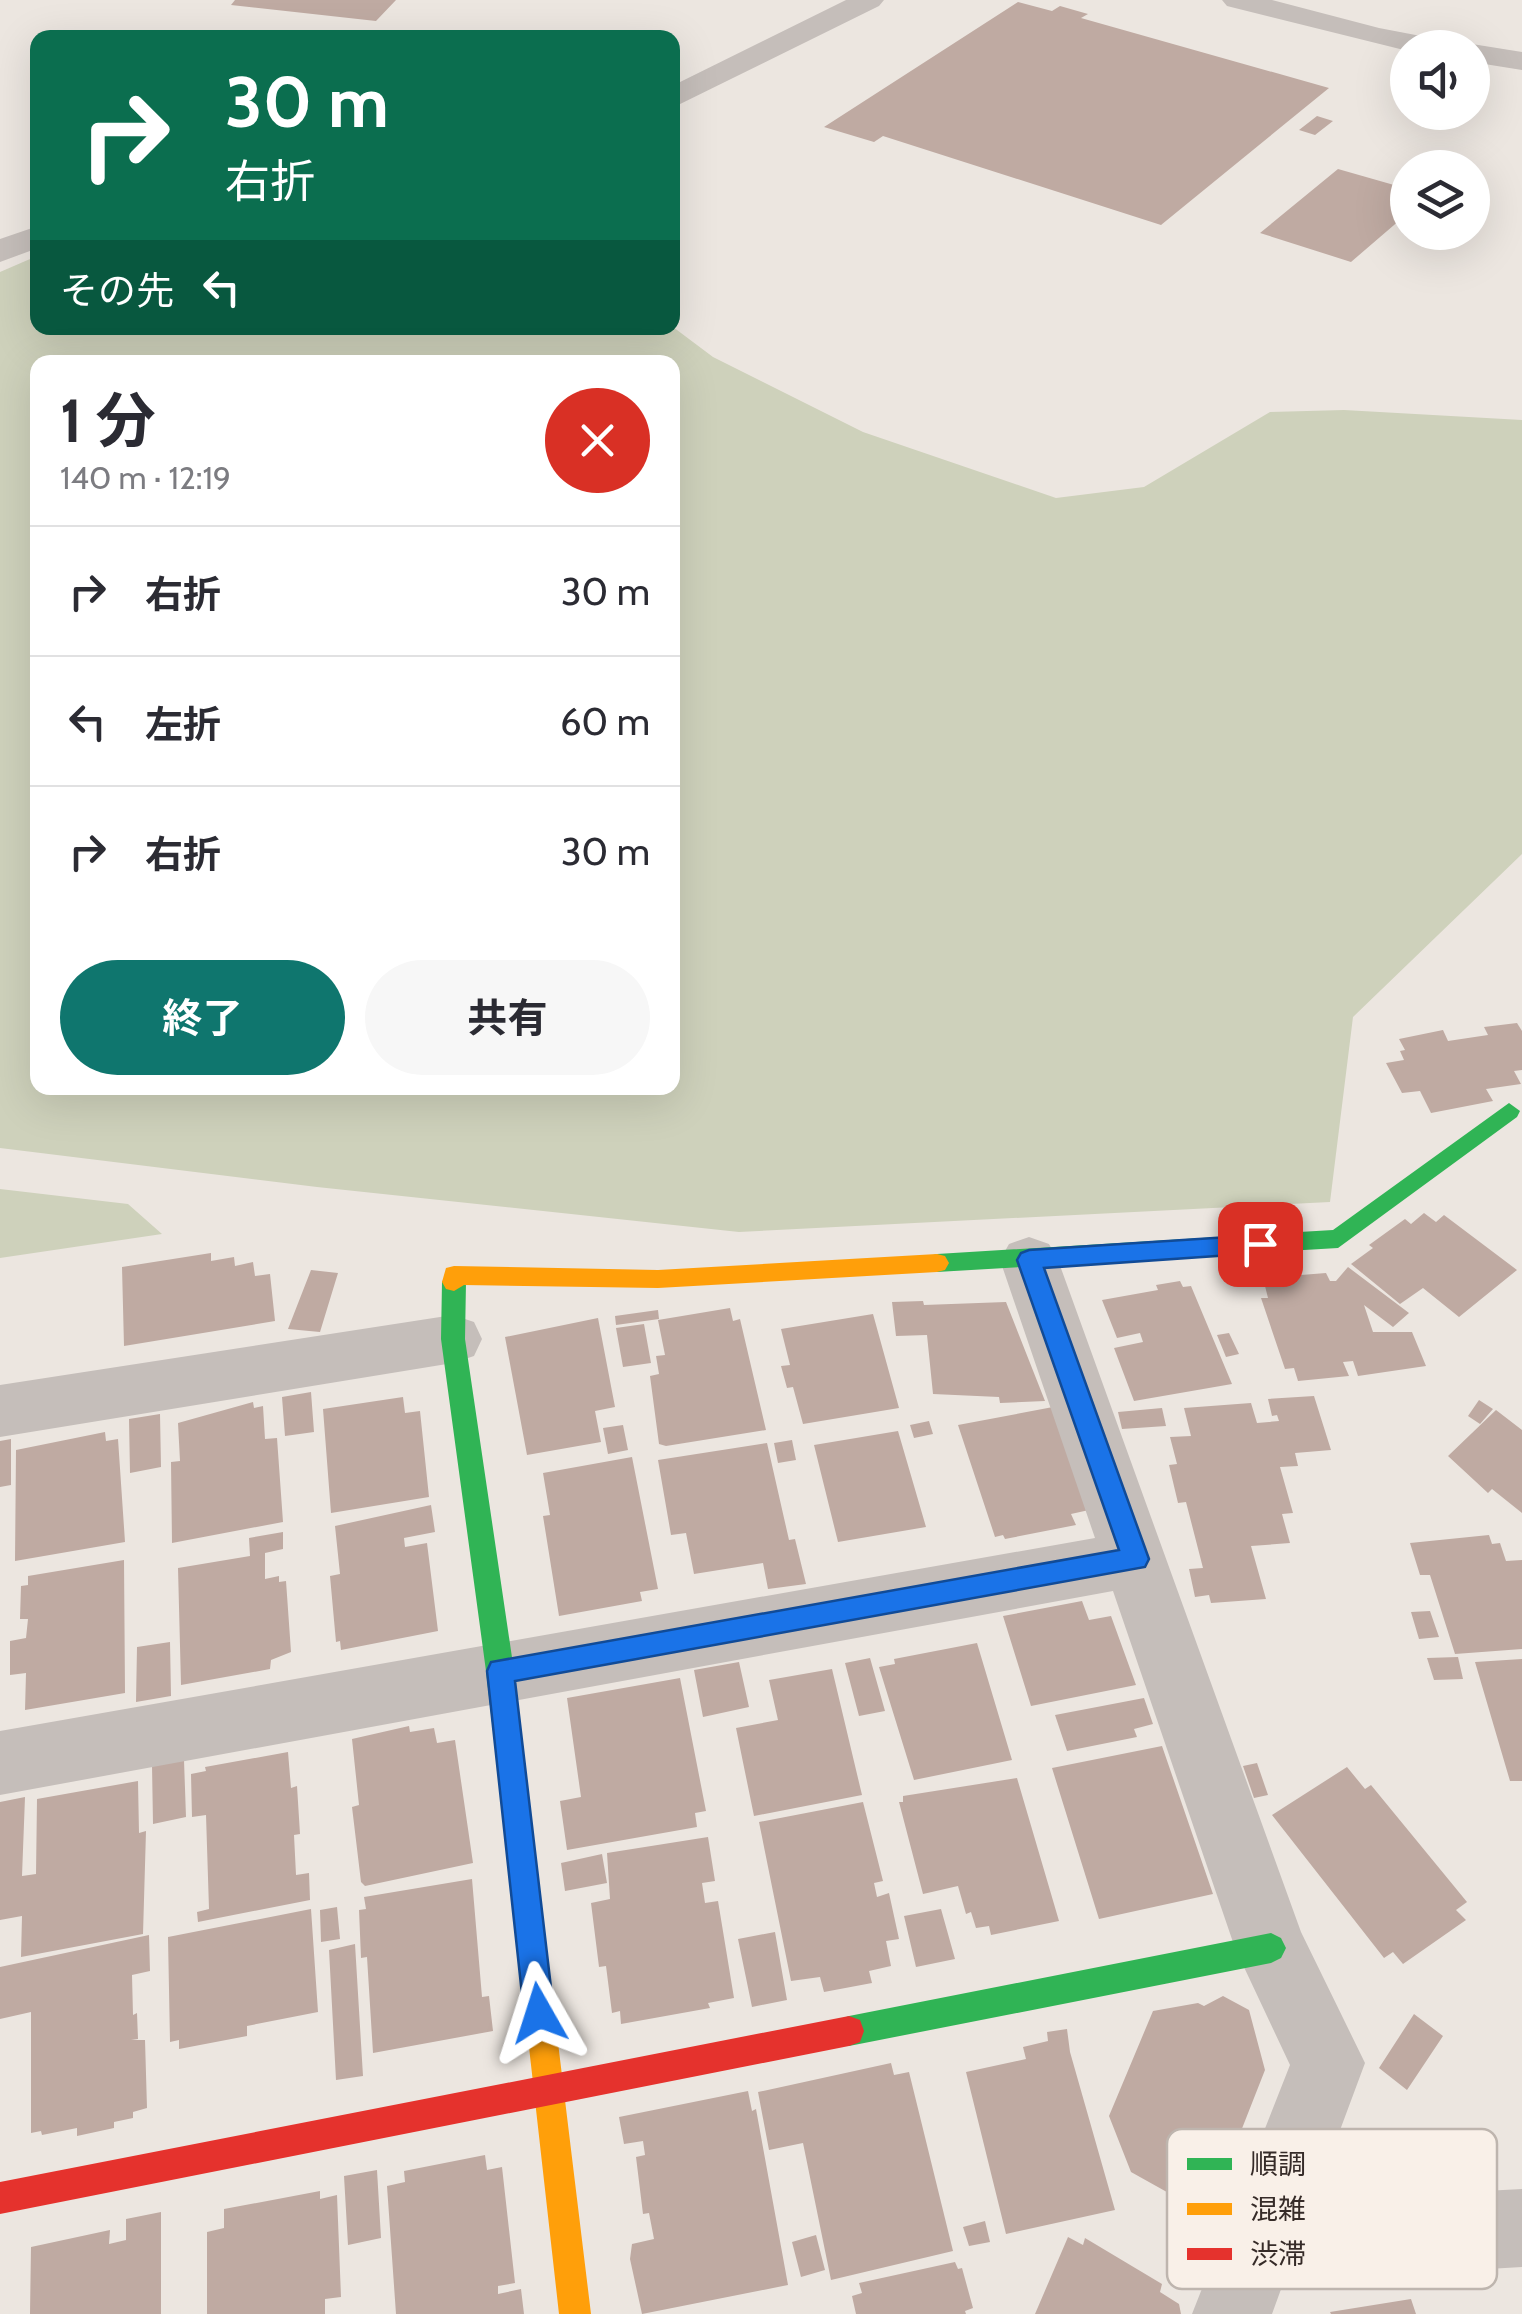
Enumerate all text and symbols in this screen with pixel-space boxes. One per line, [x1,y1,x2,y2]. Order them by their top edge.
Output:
map controls [1390,30,1490,250]
button: sound [1390,30,1490,130]
text: 30 m [225,59,389,145]
icon: right [60,70,190,200]
button: layers [1390,150,1490,250]
text: 右折 [225,154,315,208]
icon: left [194,260,249,315]
text: その先 [60,267,174,314]
text: 1 分 [60,384,156,457]
button: close [545,388,650,493]
text: 140 m · 12:19 [60,458,231,497]
icon: right [60,564,115,619]
text: 30 m [561,568,650,615]
text: 右折 [145,571,221,618]
icon: left [60,694,115,749]
text: 60 m [560,698,650,745]
text: 左折 [145,701,221,748]
icon: right [60,824,115,879]
text: 30 m [561,828,650,875]
text: 右折 [145,831,221,878]
button: 終了 [60,960,345,1075]
button: 共有 [365,960,650,1075]
pin [1218,1202,1303,1287]
icon: arrive [1233,1217,1288,1272]
position arrow [487,1961,591,2065]
legend [1167,2129,1497,2289]
text: 順調 [1250,2147,1306,2181]
text: 混雑 [1250,2192,1306,2226]
text: 渋滞 [1250,2237,1306,2271]

